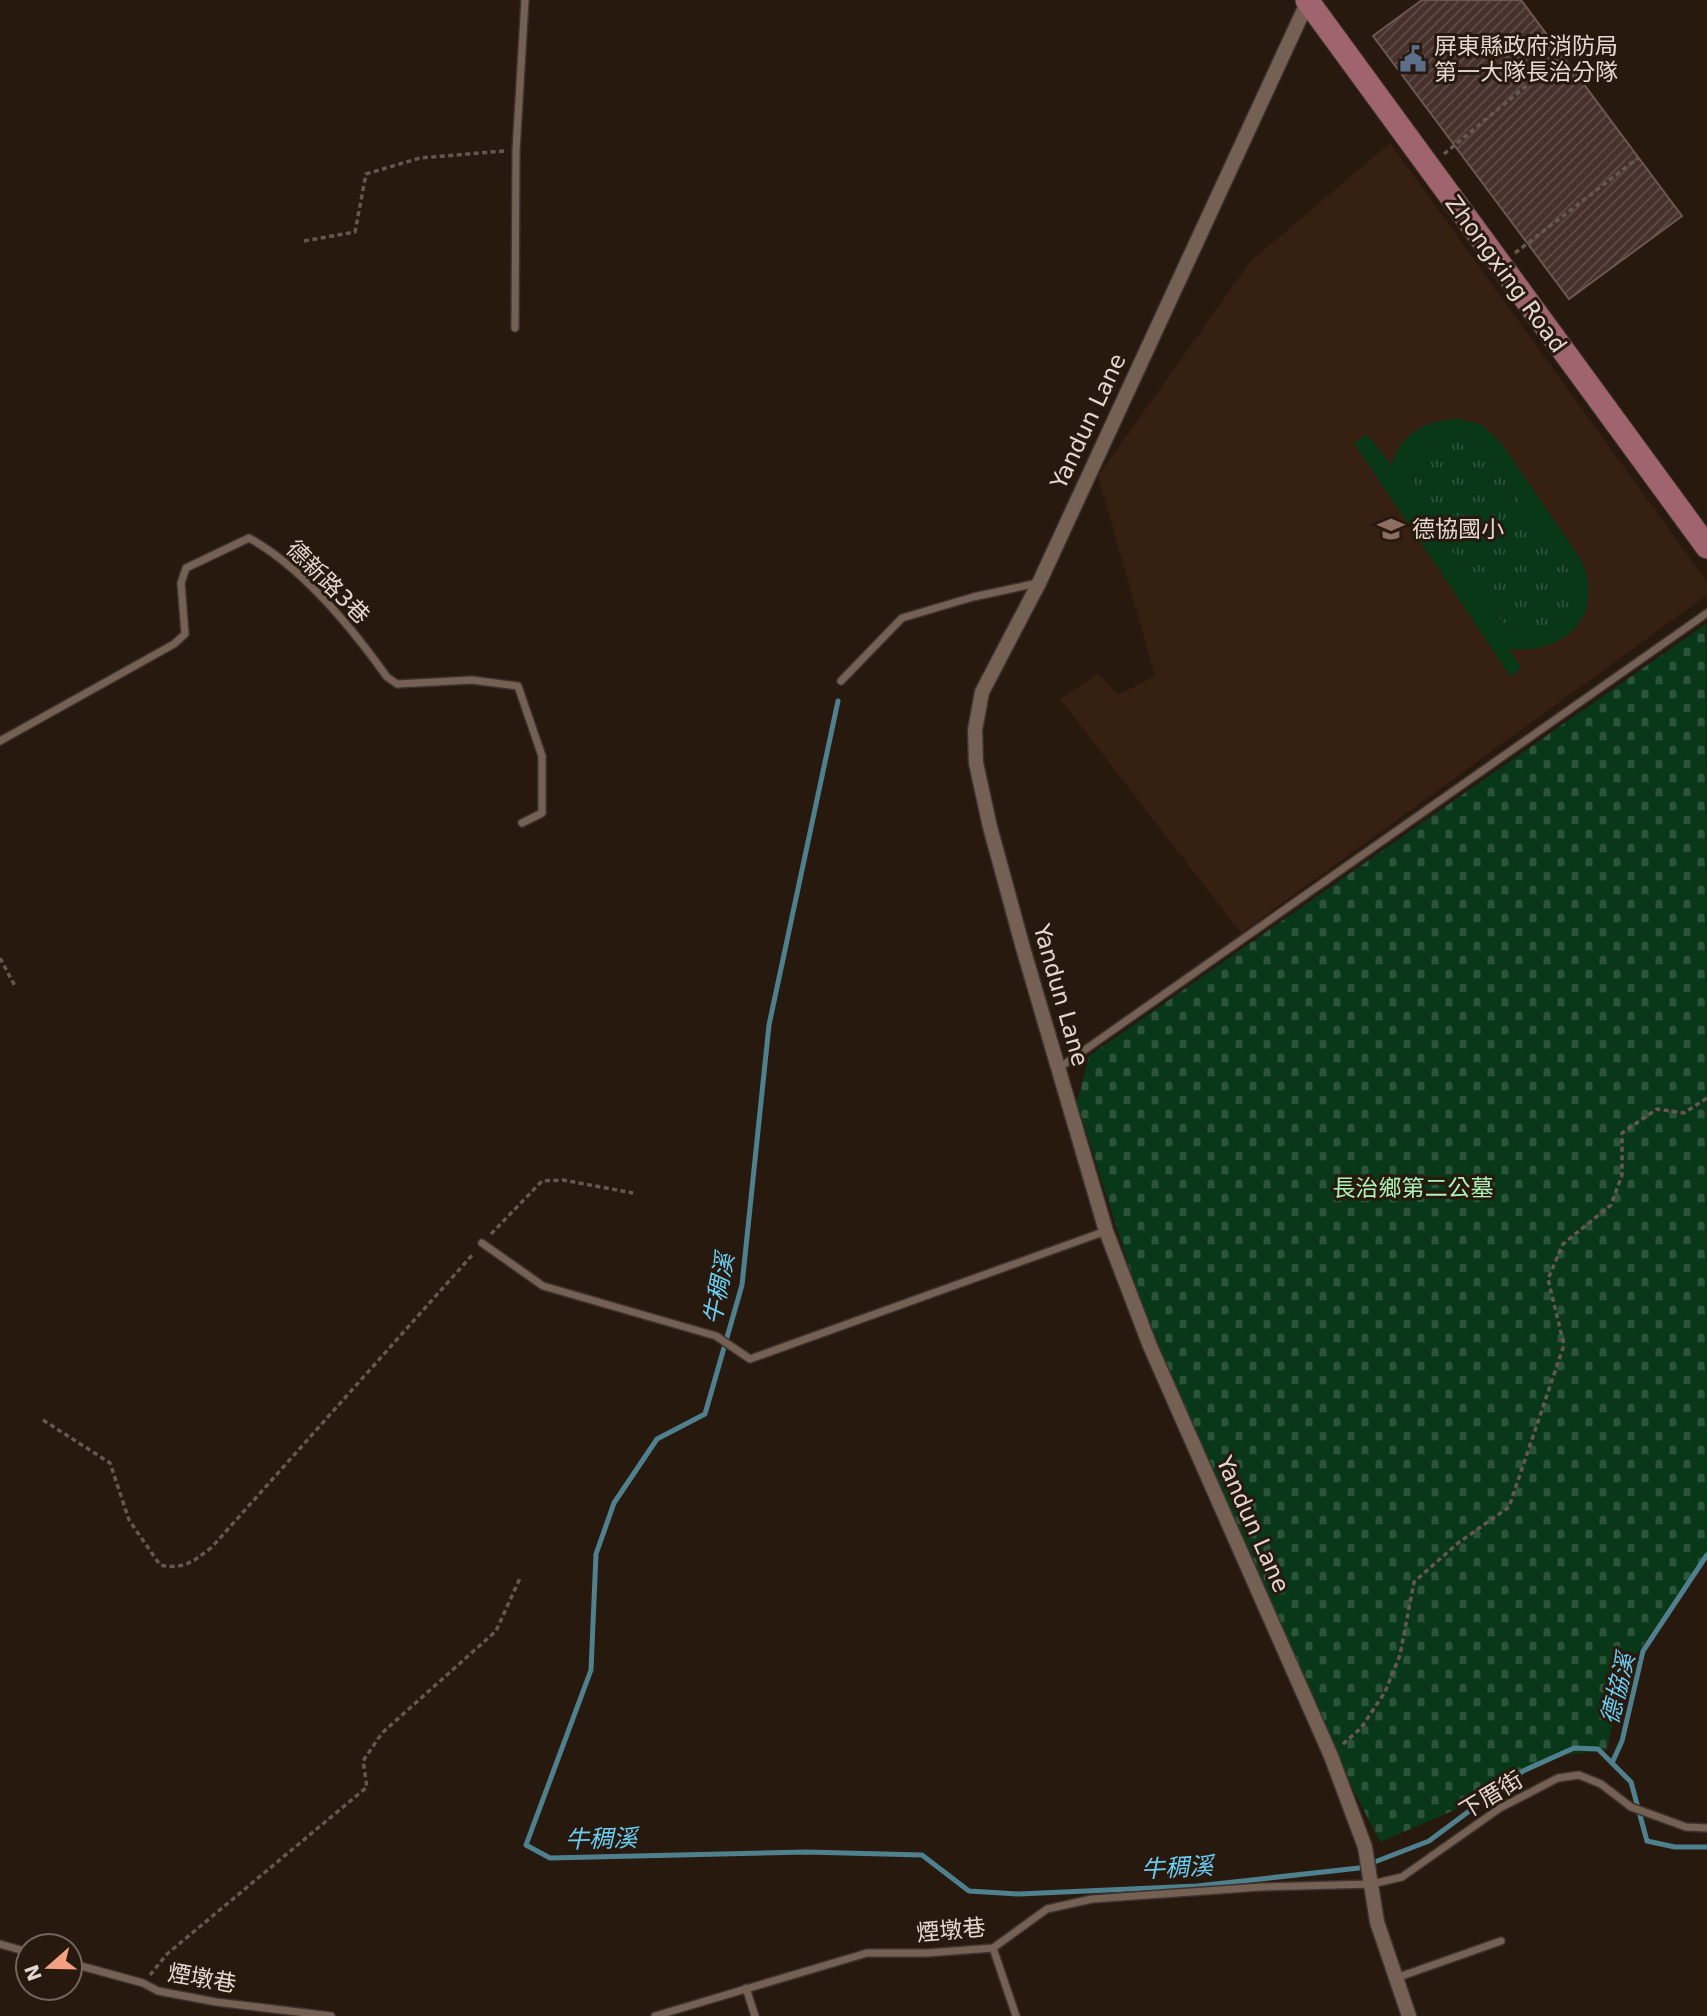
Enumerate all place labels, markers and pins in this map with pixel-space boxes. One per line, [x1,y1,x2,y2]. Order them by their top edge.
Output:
place label: 屏東縣政府消防局 第一大隊長治分隊 [1434,33,1618,85]
public building icon: 屏東縣政府消防局 第一大隊長治分隊 [1398,44,1428,74]
school or university icon: 德協國小 [1376,514,1406,544]
place label: 德協國小 [1412,516,1504,542]

